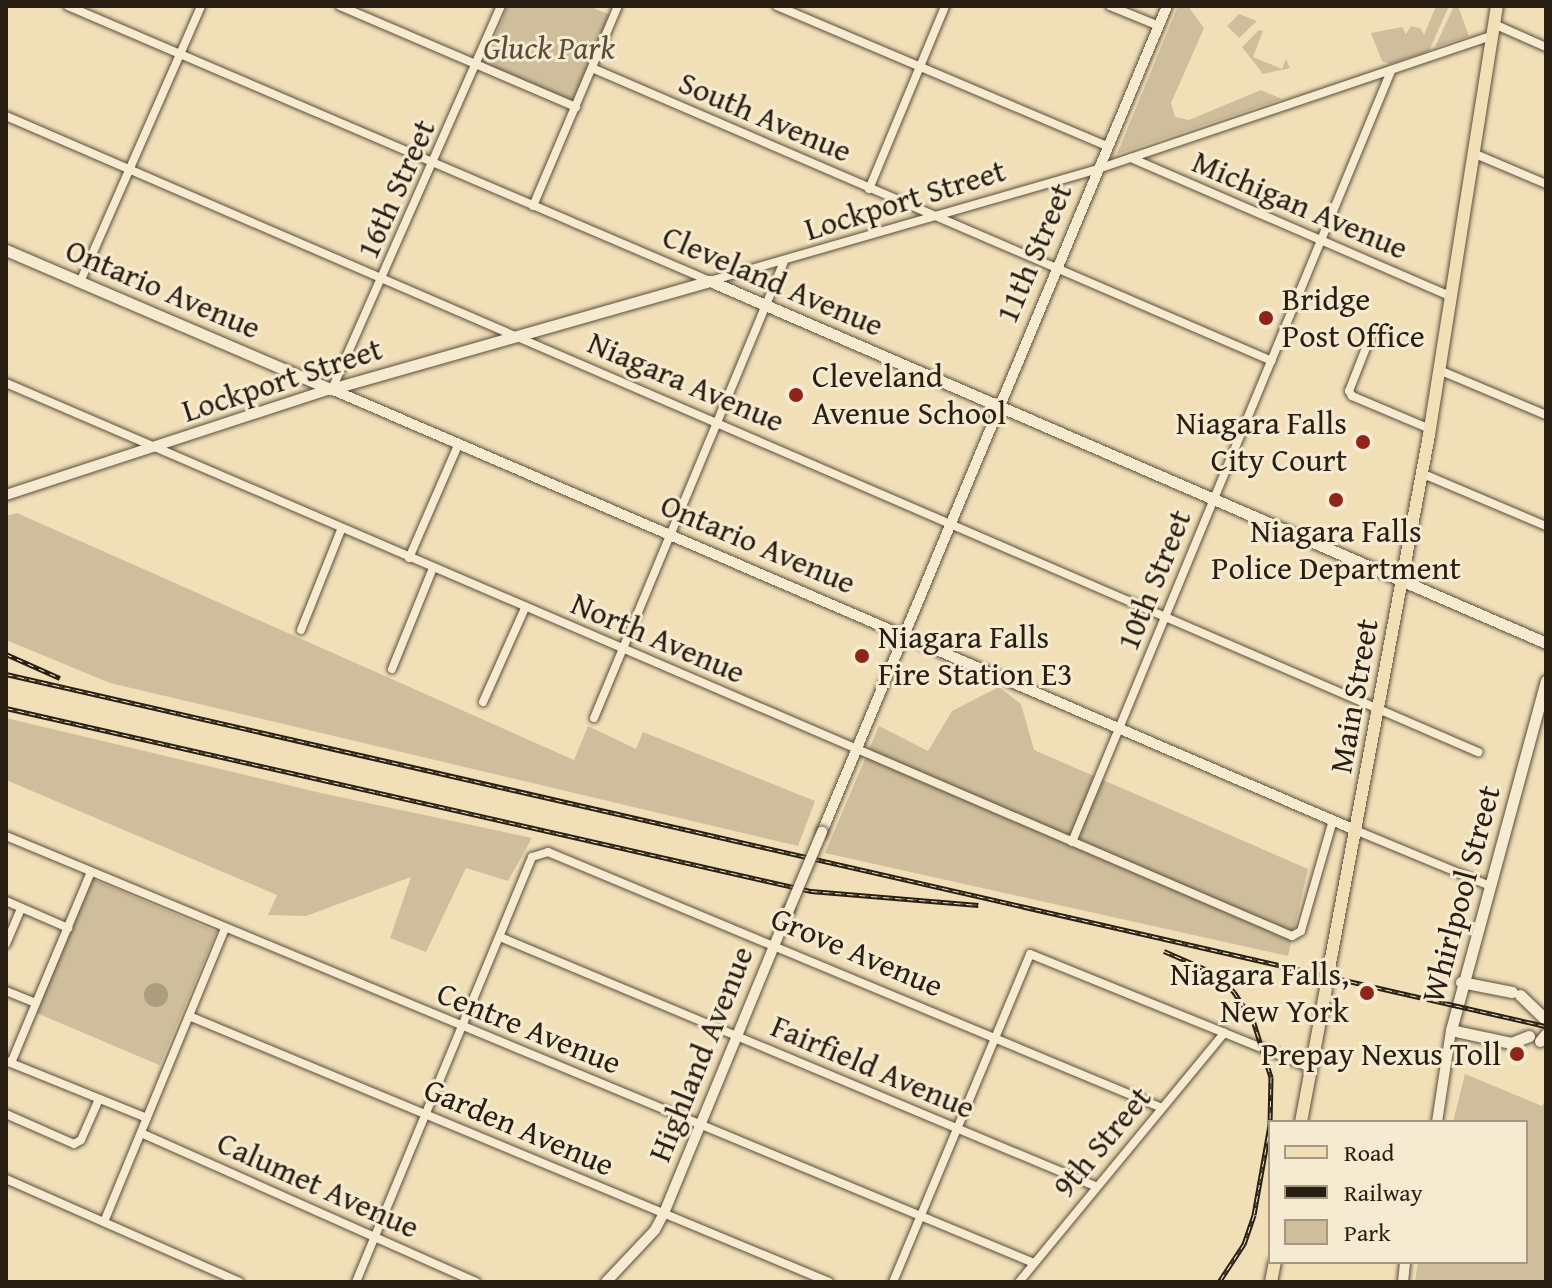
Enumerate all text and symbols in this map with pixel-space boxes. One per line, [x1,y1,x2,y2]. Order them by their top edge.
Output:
park label: Gluck Park [483,29,615,67]
street label: South Avenue [673,63,857,171]
street label: 16th Street [348,114,444,264]
street label: Michigan Avenue [1187,142,1413,268]
street label: Lockport Street [800,151,1010,249]
street label: 11th Street [987,177,1081,329]
street label: Cleveland Avenue [657,217,889,345]
street label: Ontario Avenue [60,231,266,347]
place label: Bridge Post Office [1282,281,1425,356]
marker: Bridge Post Office [1257,309,1275,327]
street label: Niagara Avenue [582,323,790,441]
street label: Lockport Street [177,330,387,430]
place label: Cleveland Avenue School [812,358,1006,433]
marker: Cleveland Avenue School [787,386,805,404]
place label: Niagara Falls City Court [1176,405,1347,480]
marker: Niagara Falls City Court [1354,433,1372,451]
street label: Ontario Avenue [655,486,861,602]
marker: Niagara Falls Police Department [1327,491,1345,509]
street label: 10th Street [1108,504,1200,656]
place label: Niagara Falls Police Department [1211,513,1461,588]
street label: North Avenue [565,584,751,692]
street label: Main Street [1322,616,1386,776]
place label: Niagara Falls Fire Station E3 [878,619,1073,694]
marker: Niagara Falls Fire Station E3 [853,647,871,665]
street label: Whirlpool Street [1414,781,1508,1007]
street label: Grove Avenue [765,899,949,1005]
street label: Highland Avenue [640,941,762,1167]
place label: Niagara Falls, New York [1170,956,1349,1031]
street label: Centre Avenue [432,974,626,1082]
marker: Niagara Falls, New York [1356,982,1378,1004]
street label: Fairfield Avenue [765,1007,981,1127]
place label: Prepay Nexus Toll [1261,1035,1501,1073]
marker: Prepay Nexus Toll [1508,1045,1526,1063]
street label: Garden Avenue [418,1070,620,1184]
street label: 9th Street [1045,1079,1159,1205]
legend [1268,1120,1528,1264]
street label: Calumet Avenue [211,1123,425,1247]
text: Road [1344,1135,1394,1170]
text: Railway [1344,1175,1423,1210]
text: Park [1344,1215,1390,1250]

